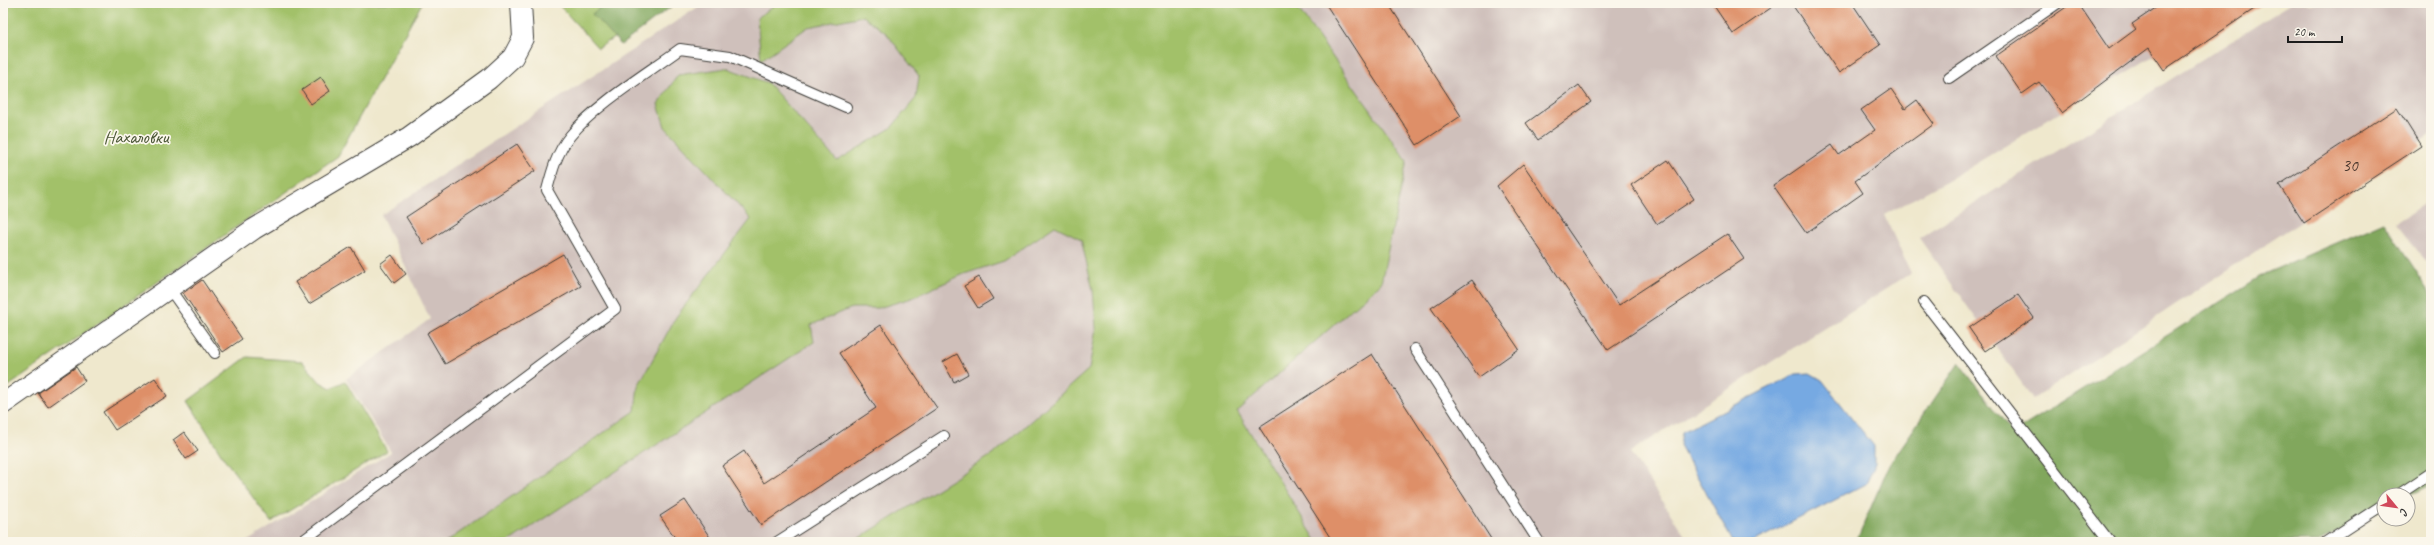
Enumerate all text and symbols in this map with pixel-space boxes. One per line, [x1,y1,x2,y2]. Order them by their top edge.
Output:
scale bar [2288,18,2342,44]
text: 20 m [2294,24,2316,40]
park label: Нахаловки [103,125,170,149]
house number: 30 [2342,155,2359,176]
north arrow [2376,487,2416,527]
text: С [2397,506,2412,519]

